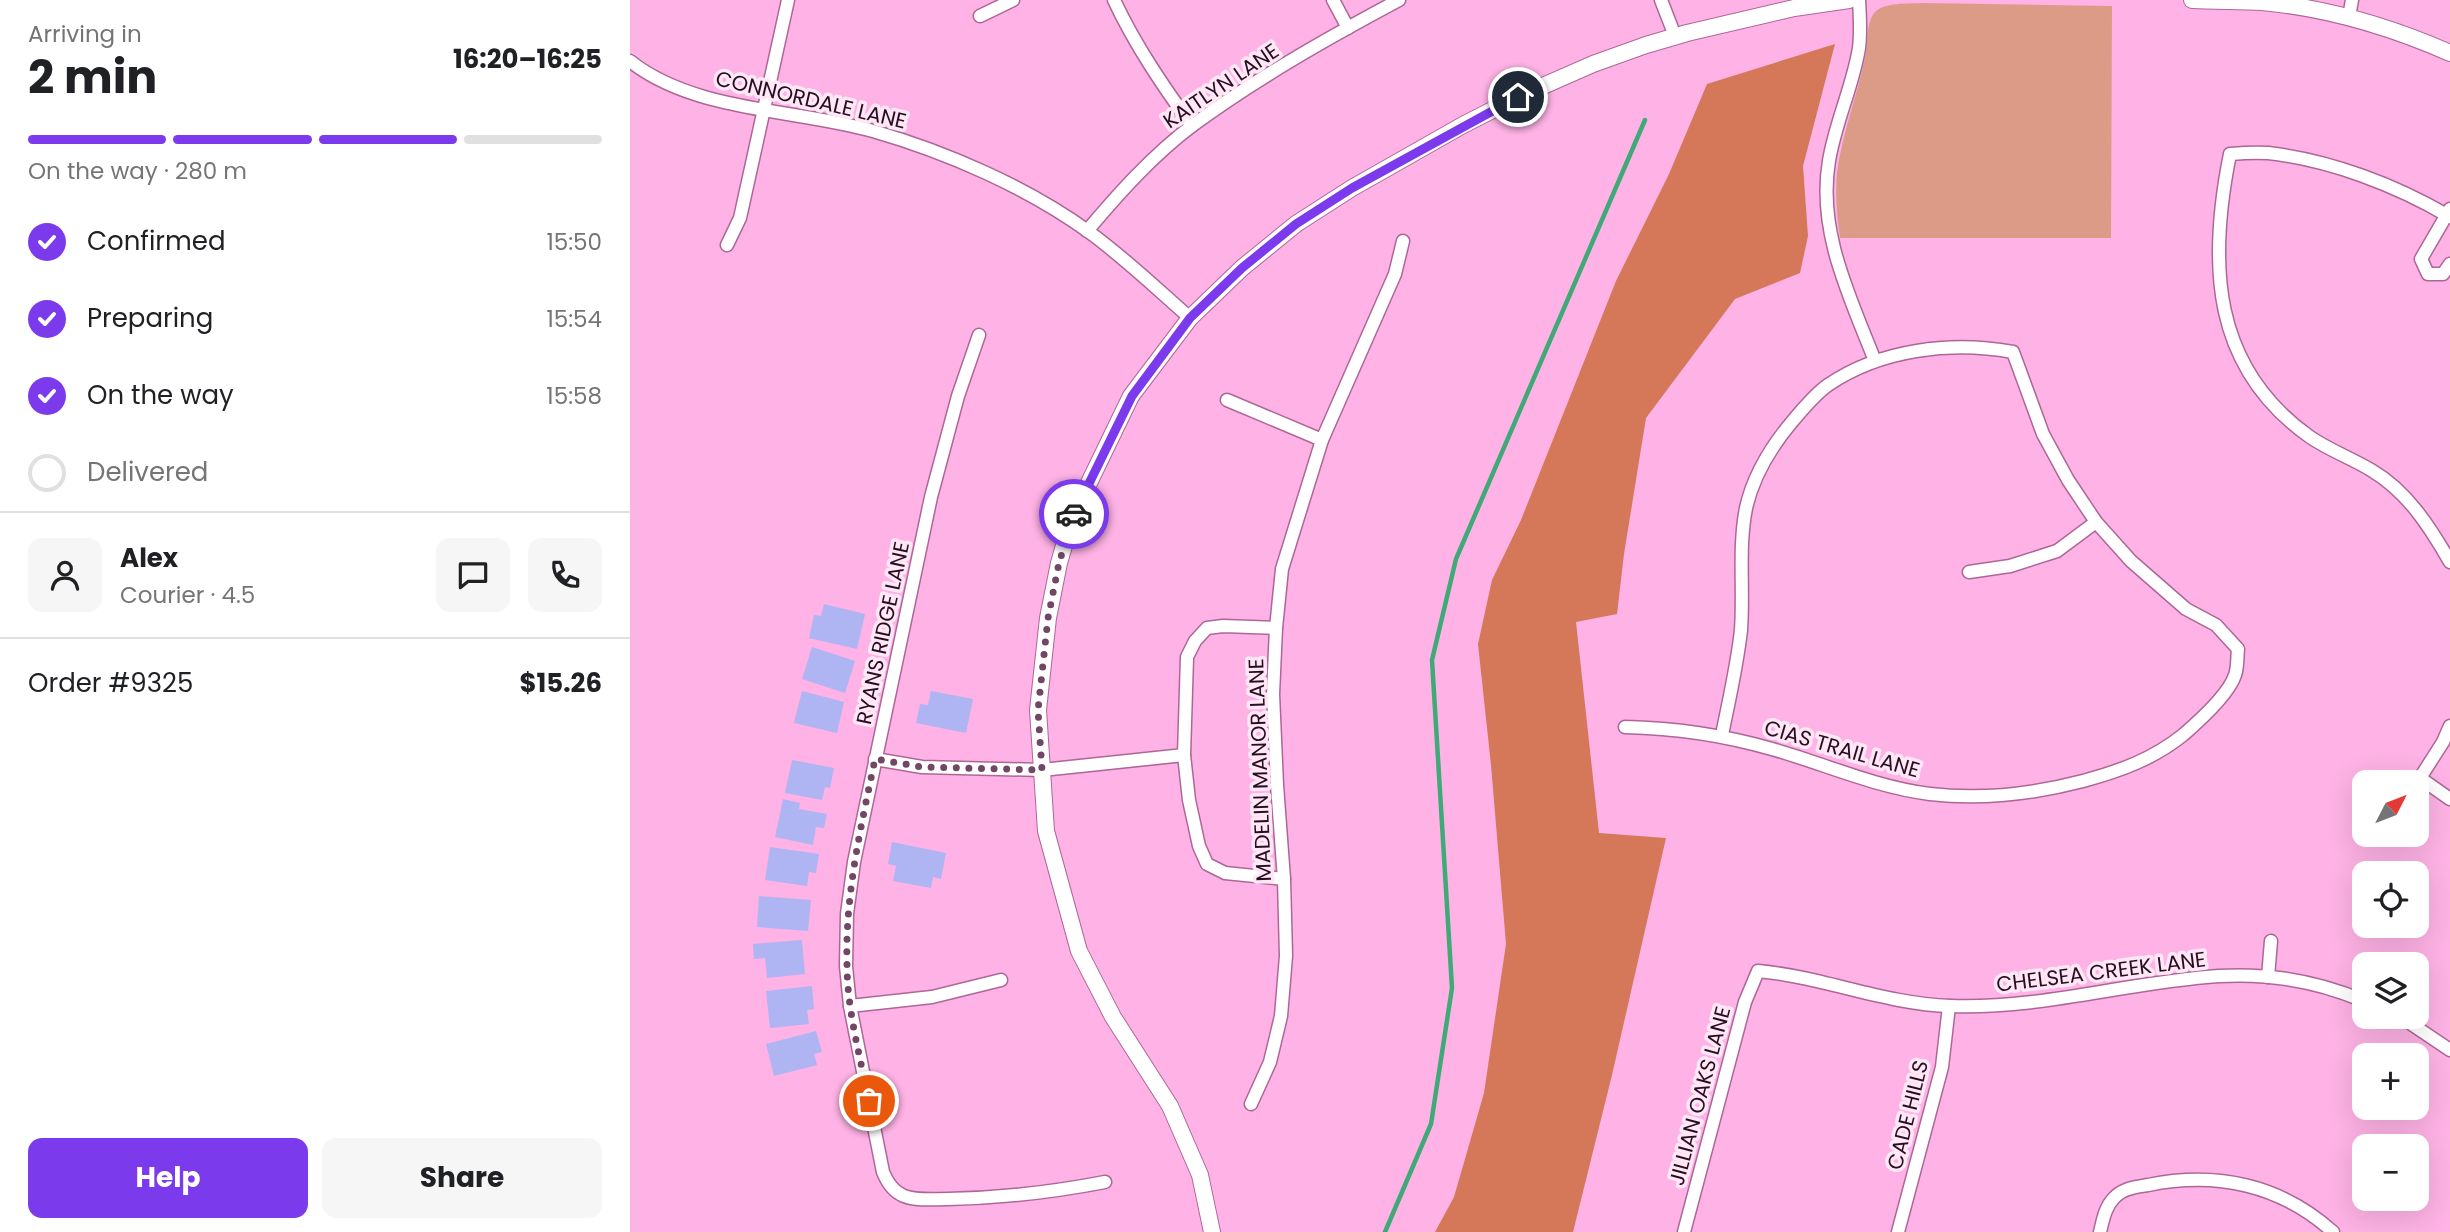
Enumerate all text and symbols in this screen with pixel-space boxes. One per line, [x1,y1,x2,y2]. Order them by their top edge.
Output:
text: Arriving in [28,18,142,50]
street label: KAITLYN LANE [1157,36,1284,135]
text: 16:20–16:25 [453,41,602,77]
text: 2 min [28,45,157,109]
street label: CONNORDALE LANE [713,63,909,136]
pin [1488,67,1548,127]
icon: home [1499,78,1537,116]
text: On the way · 280 m [28,155,247,187]
icon: check [28,223,66,261]
text: Confirmed [87,223,225,259]
text: 15:50 [546,226,602,258]
icon: check [28,300,66,338]
text: Preparing [87,300,213,336]
text: 15:54 [546,303,602,335]
icon: check [28,377,66,415]
text: On the way [87,377,234,413]
text: 15:58 [546,380,602,412]
text: Delivered [87,454,208,490]
courier [1039,479,1109,549]
icon: car [1055,495,1093,533]
button: person [28,538,102,612]
button: chat [436,538,510,612]
button: phone [528,538,602,612]
street label: RYANS RIDGE LANE [849,539,916,727]
text: Alex [120,540,178,576]
text: Courier · 4.5 [120,579,255,611]
street label: MADELIN MANOR LANE [1241,658,1278,882]
text: Order #9325 [28,665,193,701]
text: $15.26 [519,665,602,701]
street label: CIAS TRAIL LANE [1761,712,1923,785]
north arrow [2352,770,2429,847]
map controls [2352,770,2429,1211]
button: locate [2352,861,2429,938]
street label: CHELSEA CREEK LANE [1994,944,2207,999]
button: layers [2352,952,2429,1029]
street label: JILLIAN OAKS LANE [1662,1003,1737,1189]
button: + [2352,1043,2429,1120]
street label: CADE HILLS [1880,1057,1935,1173]
pin [839,1071,899,1131]
icon: bag [850,1082,888,1120]
button: − [2352,1134,2429,1211]
button: Help [28,1138,308,1218]
button: Share [322,1138,602,1218]

